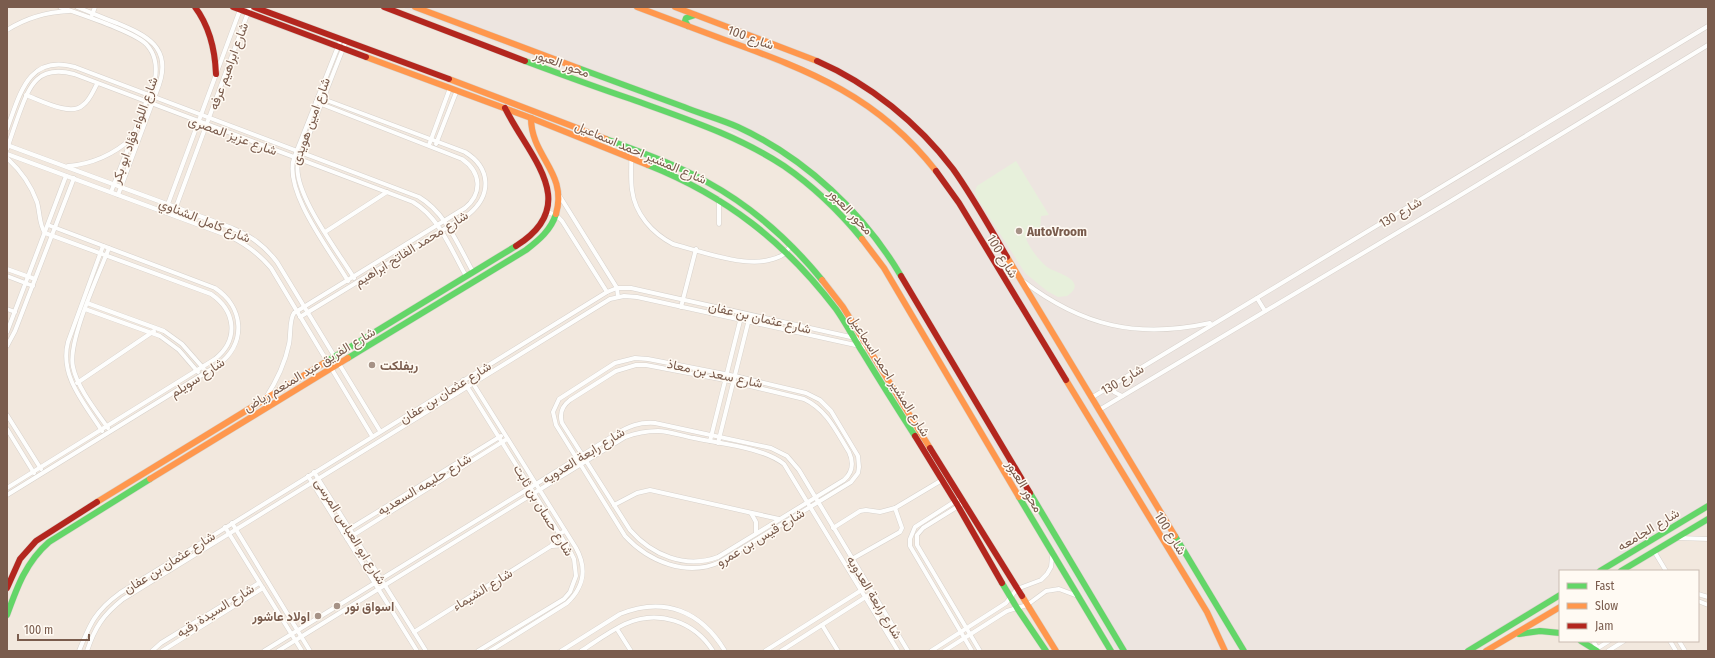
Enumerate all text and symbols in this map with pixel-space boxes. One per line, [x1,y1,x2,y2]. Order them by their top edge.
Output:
street label: شارع ابراهيم عرفه [206,20,253,113]
street label: شارع 100 [725,22,776,55]
street label: محور العبور [531,46,592,81]
street label: شارع اللواء فؤاد ابو بكر [108,75,163,187]
street label: شارع امين هويدى [288,76,335,168]
street label: شارع عزيز المصرى [186,112,279,160]
street label: شارع المشير احمد اسماعيل [572,118,709,189]
street label: محور العبور [824,184,876,238]
street label: شارع 130 [1376,194,1425,233]
street label: شارع كامل الشناوي [156,195,253,248]
street label: شارع محمد الفاتح ابراهيم [352,207,472,291]
place label: AutoVroom [1026,224,1087,239]
marker: AutoVroom [1014,226,1024,236]
street label: شارع 100 [982,232,1021,282]
street label: شارع عثمان بن عفان [707,298,813,339]
street label: شارع المشير احمد اسماعيل [844,311,933,440]
street label: شارع الفريق عبد المنعم رياض [241,324,379,417]
street label: شارع سويلم [167,354,228,402]
street label: شارع سعد بن معاذ [665,356,764,393]
place label: ريفلكت [380,358,419,374]
street label: شارع عثمان بن عفان [397,358,495,428]
marker: ريفلكت [367,360,377,370]
street label: شارع 130 [1098,361,1147,400]
street label: شارع رابعة العدويه [539,424,628,489]
street label: شارع حليمه السعديه [375,450,475,520]
street label: محور العبور [1002,457,1046,516]
street label: شارع حسان بن ثابت [509,462,577,560]
street label: شارع ابو العباس المرسى [310,475,389,588]
street label: شارع قيس بن عمرو [713,505,808,571]
street label: شارع الجامعه [1615,505,1683,555]
street label: شارع 100 [1150,509,1190,559]
street label: شارع عثمان بن عفان [121,528,219,598]
street label: شارع رابعة العدويه [842,553,905,643]
street label: شارع الشيماء [450,565,516,615]
legend [1559,570,1699,642]
text: Fast [1595,579,1614,593]
street label: شارع السيدة رقيه [174,581,258,642]
place label: اسواق نور [344,599,394,615]
text: Slow [1595,599,1618,613]
marker: اسواق نور [332,601,342,611]
place label: اولاد عاشور [251,609,310,625]
marker: اولاد عاشور [313,611,323,621]
scale bar [18,616,89,642]
text: Jam [1595,619,1613,633]
text: 100 m [24,623,53,637]

